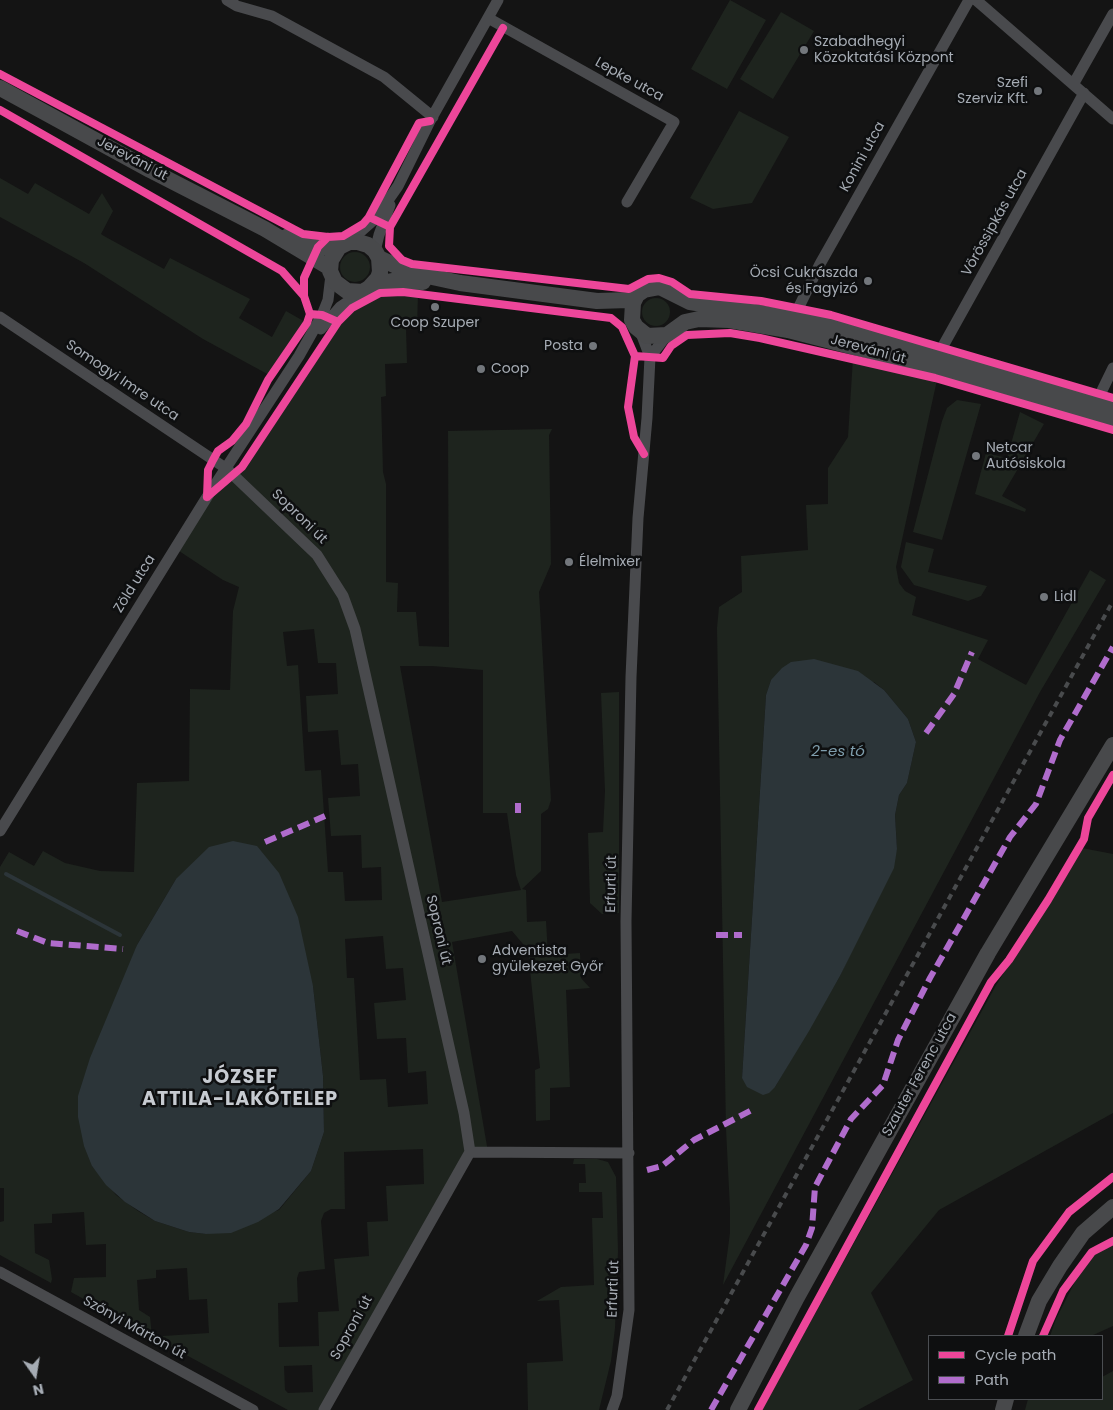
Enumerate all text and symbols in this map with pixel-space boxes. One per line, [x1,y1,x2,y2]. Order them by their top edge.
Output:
place label: Szabadhegyi Közoktatási Központ [814,34,954,66]
marker: Szabadhegyi Közoktatási Központ [798,44,810,56]
street label: Lepke utca [592,54,666,106]
place label: Szefi Szerviz Kft. [957,75,1028,108]
marker: Szefi Szerviz Kft. [1032,85,1044,97]
street label: Konini utca [837,119,889,195]
street label: Jereváni út [94,133,170,185]
street label: Vörössipkás utca [959,167,1031,279]
place label: Öcsi Cukrászda és Fagyizó [750,265,858,298]
marker: Öcsi Cukrászda és Fagyizó [862,275,874,287]
marker: Coop Szuper [429,301,441,313]
place label: Coop Szuper [391,315,479,331]
street label: Jereváni út [828,332,908,368]
street label: Somogyi Imre utca [62,337,182,425]
place label: Posta [544,338,583,354]
marker: Posta [587,340,599,352]
place label: Coop [491,361,529,377]
marker: Coop [475,363,487,375]
place label: Netcar Autósiskola [986,440,1066,472]
marker: Netcar Autósiskola [970,450,982,462]
street label: Soproni út [268,486,330,548]
street label: Zöld utca [111,552,159,616]
place label: Élelmixer [579,554,640,570]
marker: Élelmixer [563,556,575,568]
place label: Lidl [1054,589,1076,605]
marker: Lidl [1038,591,1050,603]
water label: 2-es tó [811,743,865,761]
street label: Erfurti út [603,855,621,913]
street label: Soproni út [422,894,454,966]
place label: Adventista gyülekezet Győr [492,943,603,976]
marker: Adventista gyülekezet Győr [476,953,488,965]
street label: Szauter Ferenc utca [879,1010,961,1140]
district label: JÓZSEF ATTILA-LAKÓTELEP [140,1067,340,1111]
street label: Erfurti út [605,1260,623,1318]
street label: Szőnyi Márton út [80,1293,188,1363]
street label: Soproni út [327,1293,377,1363]
legend [928,1335,1103,1400]
text: Cycle path [975,1344,1056,1365]
north arrow [10,1350,60,1400]
text: Path [975,1369,1009,1390]
text: N [31,1379,46,1401]

